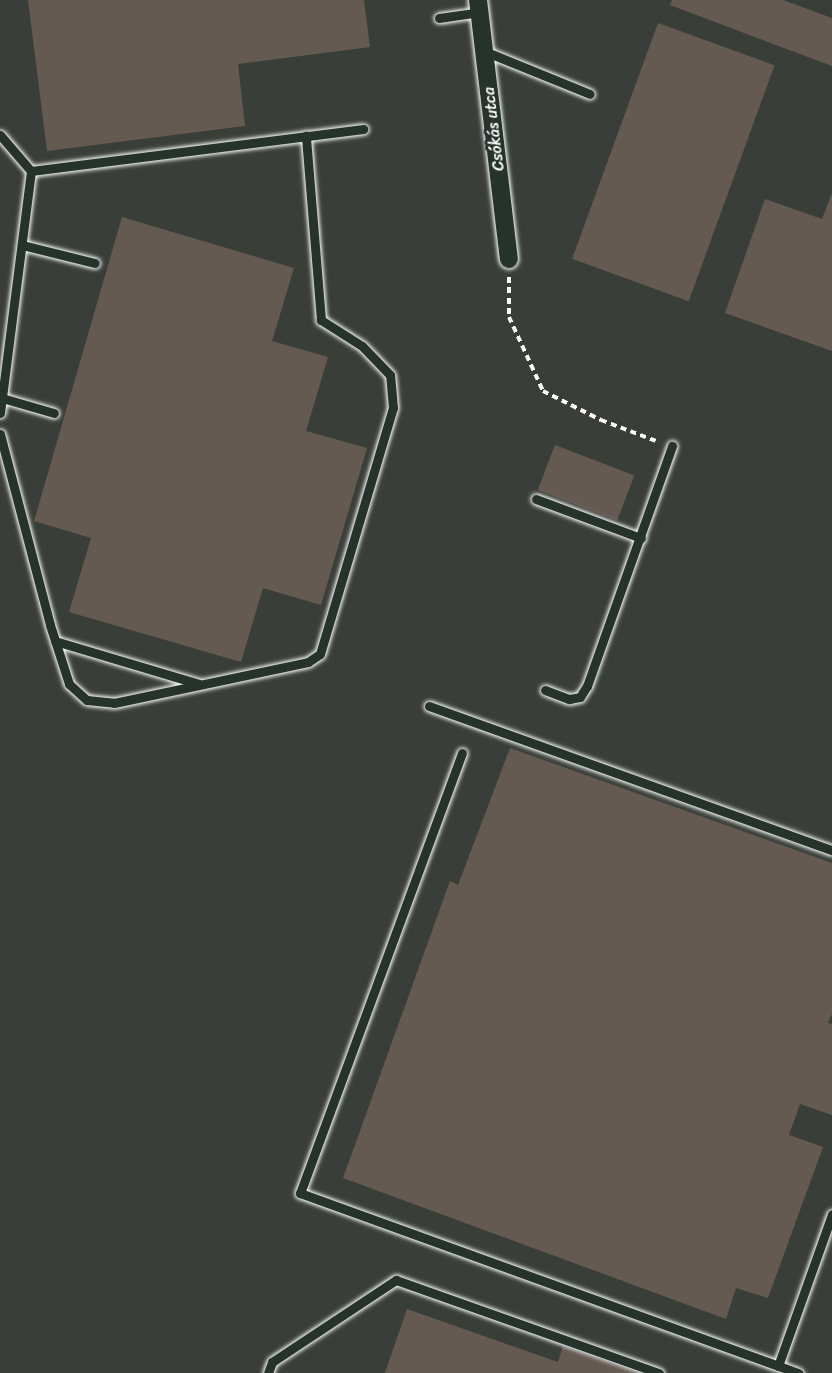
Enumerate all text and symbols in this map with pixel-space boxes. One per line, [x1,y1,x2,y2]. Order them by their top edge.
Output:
street label: Csókás utca [479,86,509,172]

